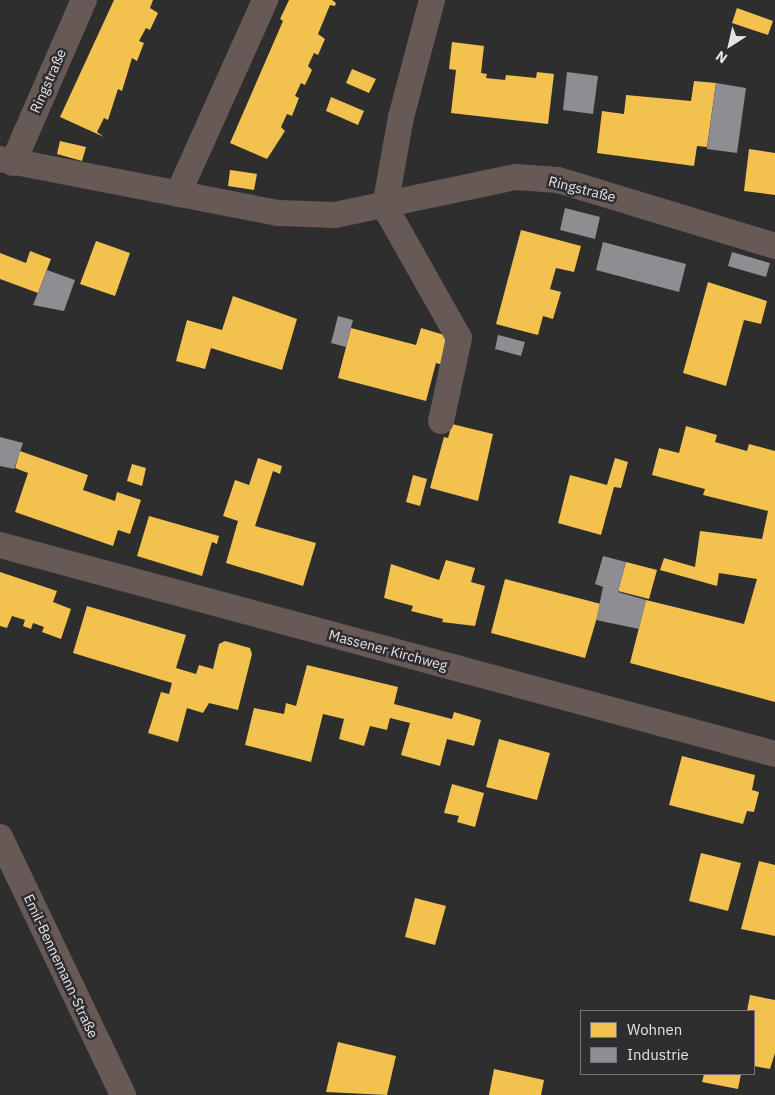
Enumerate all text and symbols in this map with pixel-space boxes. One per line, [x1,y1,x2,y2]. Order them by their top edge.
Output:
north arrow [705,20,755,70]
street label: Ringstraße [26,46,70,116]
text: N [712,47,731,68]
street label: Ringstraße [547,173,617,205]
street label: Massener Kirchweg [327,626,449,674]
street label: Emil-Bennemann-Straße [20,891,102,1041]
legend [580,1010,755,1075]
text: Wohnen [627,1020,682,1039]
text: Industrie [627,1045,689,1064]

